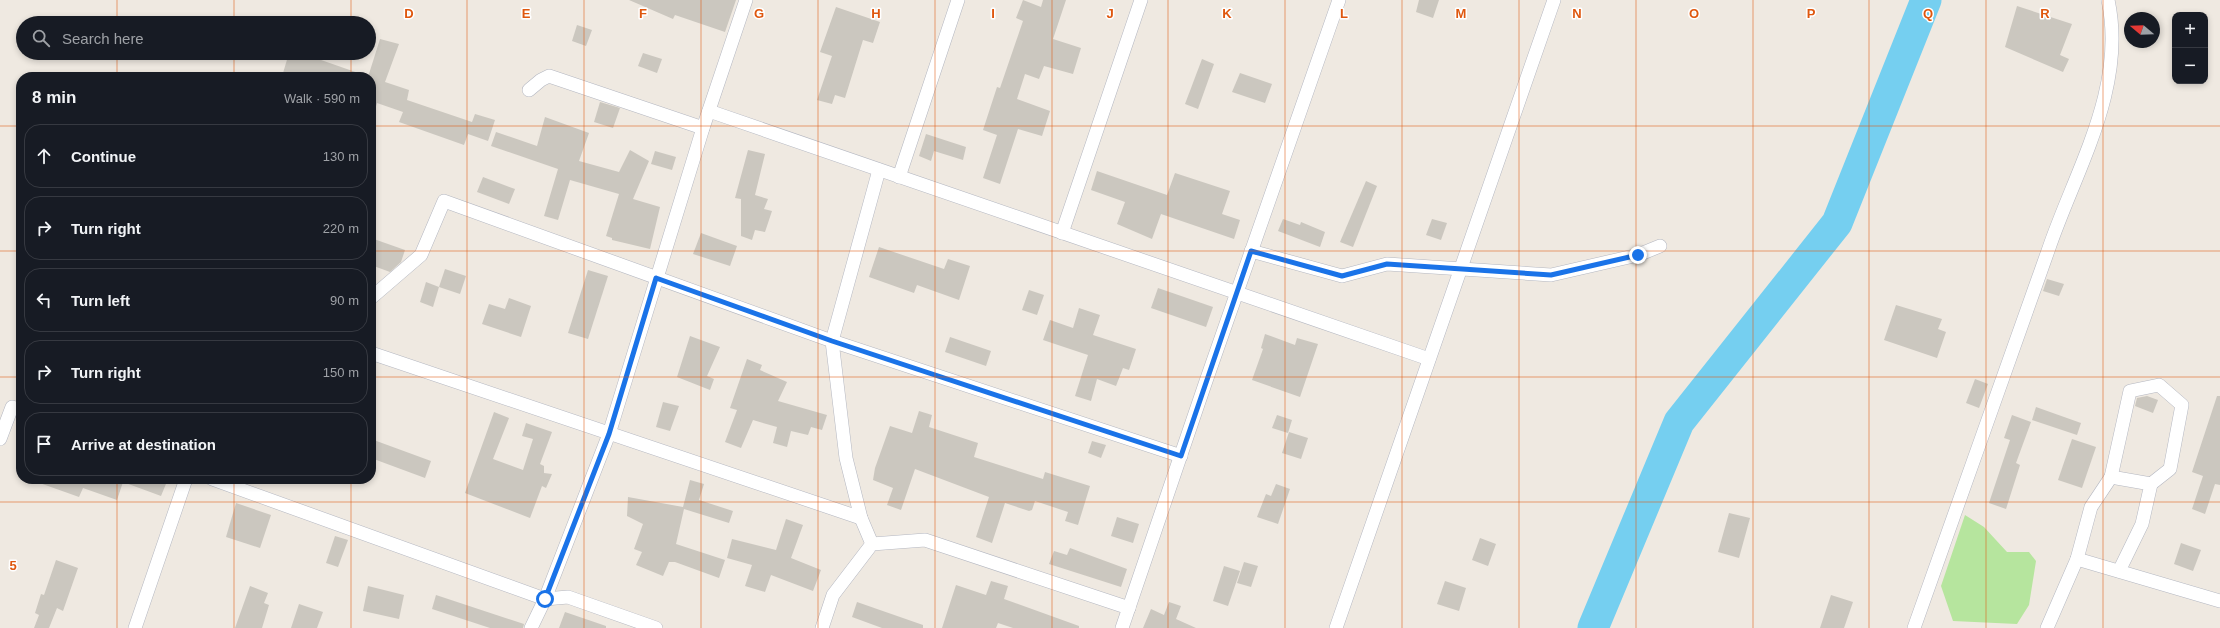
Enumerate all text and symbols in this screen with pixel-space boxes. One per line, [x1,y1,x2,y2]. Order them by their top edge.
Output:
text: D [404,6,414,21]
text: E [522,6,531,21]
text: F [639,6,647,21]
text: G [754,6,764,21]
text: H [871,6,881,21]
text: I [991,6,995,21]
text: J [1106,6,1114,21]
text: K [1222,6,1232,21]
text: L [1340,6,1348,21]
text: M [1456,6,1466,21]
text: N [1572,6,1582,21]
text: O [1689,6,1699,21]
text: P [1807,6,1816,21]
text: Q [1923,6,1933,21]
text: R [2040,6,2050,21]
north arrow [2124,12,2160,48]
map controls [2172,12,2208,84]
button: + [2172,12,2208,48]
search box [16,16,376,60]
icon: search [30,27,52,49]
text: Search here [62,30,144,47]
button: − [2172,48,2208,84]
text: 8 min [32,88,76,107]
text: Walk · 590 m [284,91,360,106]
icon: ahead [33,145,55,167]
text: Continue [71,148,136,165]
text: 130 m [323,149,359,164]
icon: right [33,217,55,239]
text: Turn right [71,220,141,237]
text: 220 m [323,221,359,236]
route end [1629,246,1647,264]
icon: left [33,289,55,311]
text: Turn left [71,292,130,309]
text: 90 m [330,293,359,308]
icon: right [33,361,55,383]
text: Turn right [71,364,141,381]
text: 150 m [323,365,359,380]
icon: arrive [33,433,55,455]
text: Arrive at destination [71,436,216,453]
text: 5 [9,558,17,573]
route start [536,590,554,608]

